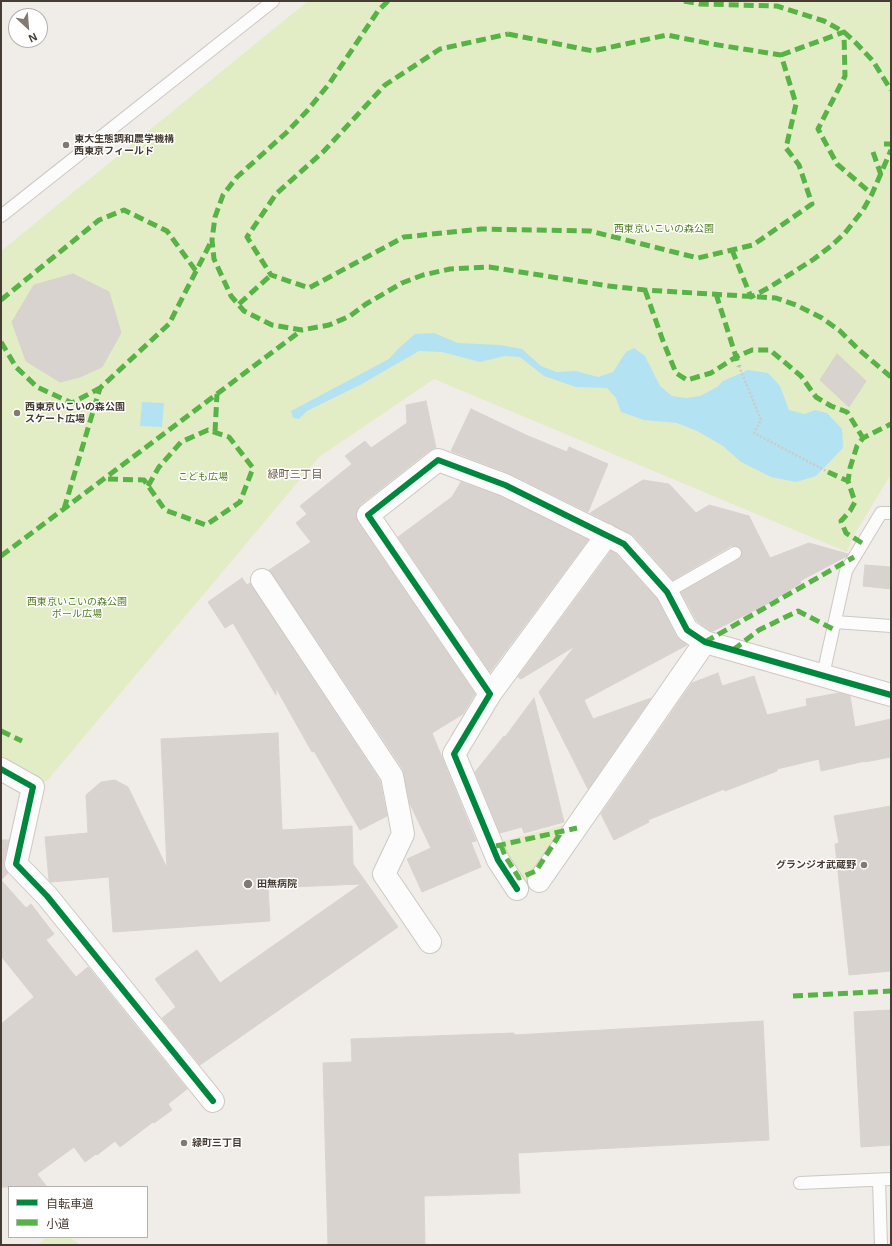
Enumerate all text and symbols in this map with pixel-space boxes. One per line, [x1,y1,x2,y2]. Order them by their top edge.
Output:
north arrow [8,8,48,48]
text: N [27,31,39,45]
place label: 東大生態調和農学機構 西東京フィールド [74,133,174,156]
marker: 東大生態調和農学機構 西東京フィールド [61,140,71,150]
park label: 西東京いこいの森公園 [614,223,714,235]
place label: 西東京いこいの森公園 スケート広場 [25,401,125,424]
marker: 西東京いこいの森公園 スケート広場 [12,408,22,418]
district label: 緑町三丁目 [268,468,322,482]
park label: こども広場 [178,471,228,483]
park label: 西東京いこいの森公園 ボール広場 [27,596,127,620]
place label: グランジオ武蔵野 [776,859,856,871]
marker: グランジオ武蔵野 [859,860,869,870]
marker: 田無病院 [242,878,254,890]
place label: 田無病院 [257,878,297,890]
place label: 緑町三丁目 [192,1137,242,1149]
marker: 緑町三丁目 [179,1138,189,1148]
legend [8,1186,148,1238]
text: 自転車道 [46,1197,94,1211]
text: 小道 [46,1217,70,1231]

